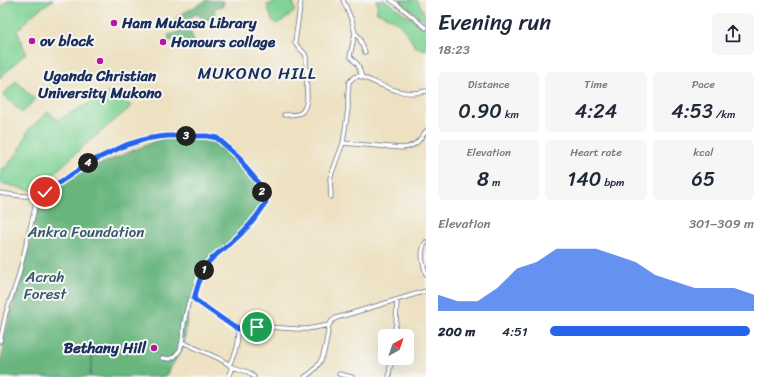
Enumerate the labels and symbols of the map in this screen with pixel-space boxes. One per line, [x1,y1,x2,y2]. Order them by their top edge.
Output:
place label: Ham Mukasa Library [121,10,258,36]
marker: Ham Mukasa Library [109,18,119,28]
place label: ov block [40,28,95,54]
place label: Honours collage [170,29,276,55]
marker: ov block [27,36,37,46]
marker: Honours collage [158,37,168,47]
marker: Uganda Christian University Mukono [95,56,105,66]
district label: MUKONO HILL [197,58,317,88]
place label: Uganda Christian University Mukono [38,63,162,106]
pin: 3 [176,126,196,146]
pin: 4 [78,153,98,173]
pin [28,175,62,209]
pin: 2 [252,182,272,202]
park label: Ankra Foundation [27,219,144,245]
pin: 1 [194,260,214,280]
park label: Acrah Forest [24,264,67,307]
pin [240,310,274,344]
north arrow [378,329,414,365]
place label: Bethany Hill [64,335,147,361]
marker: Bethany Hill [149,343,159,353]

